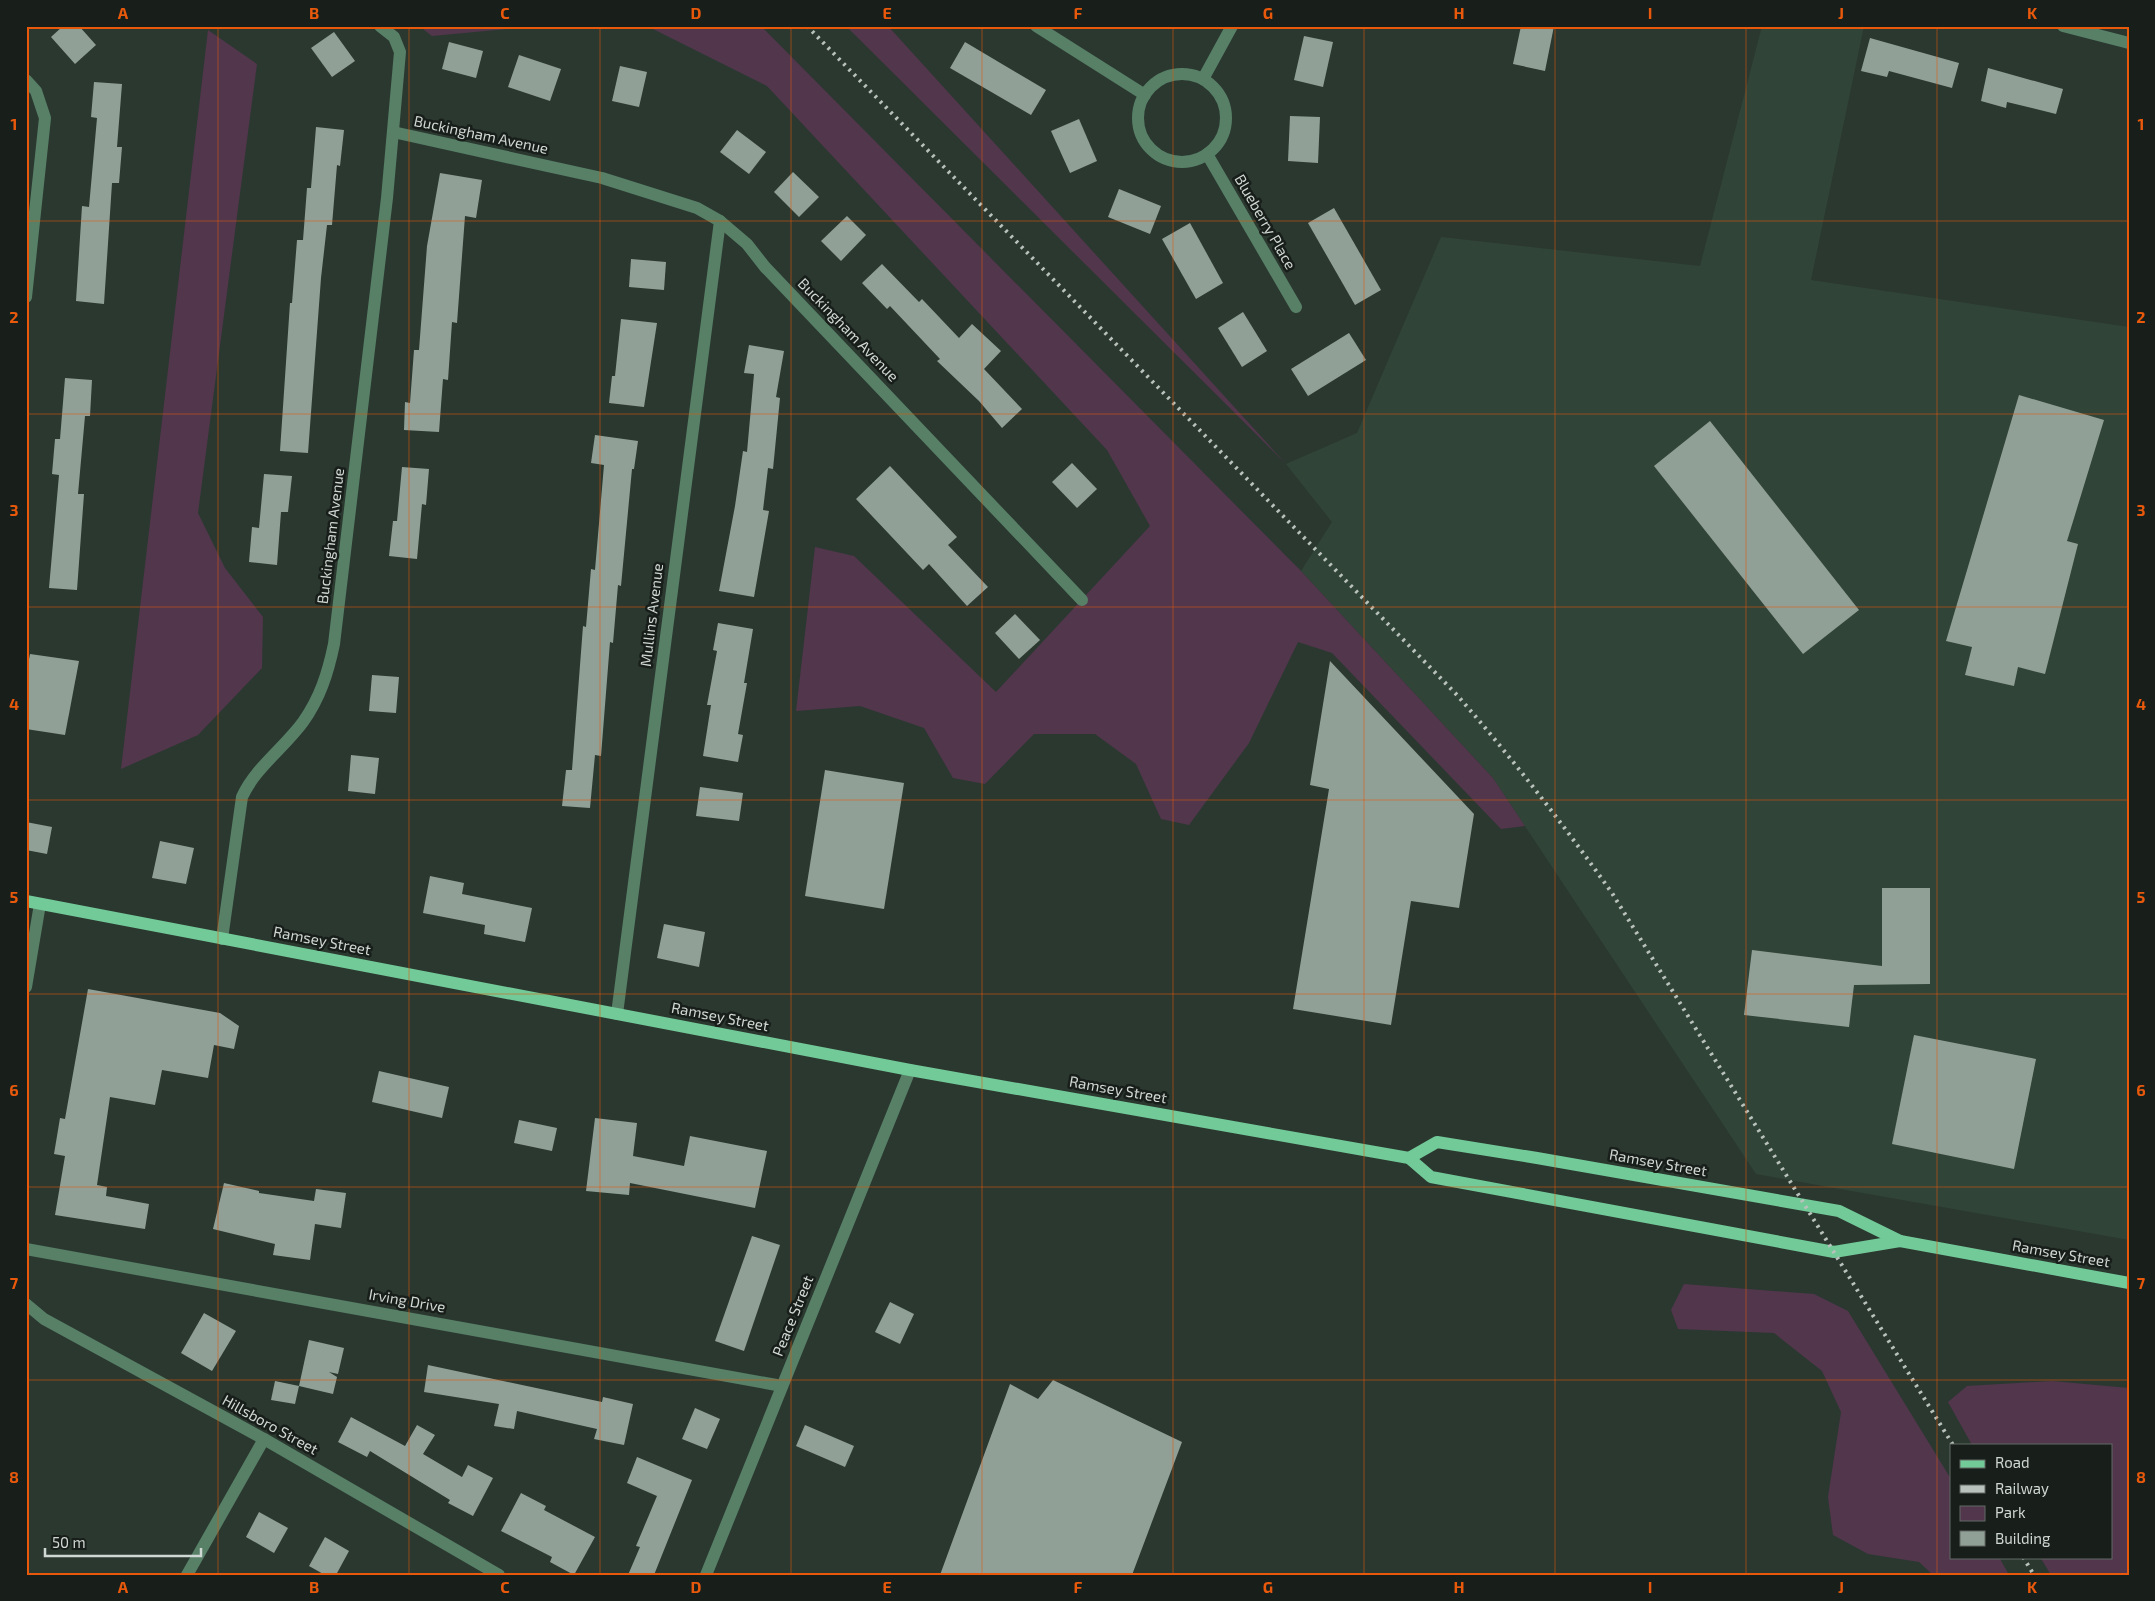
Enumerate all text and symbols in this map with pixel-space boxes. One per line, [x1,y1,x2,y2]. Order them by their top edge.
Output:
text: A [118,3,129,22]
text: B [309,3,319,22]
text: C [500,3,510,22]
text: D [691,3,702,22]
text: E [882,3,892,22]
text: F [1074,3,1083,22]
text: G [1263,3,1273,22]
text: H [1453,3,1465,22]
text: I [1648,3,1652,22]
text: J [1838,3,1844,22]
text: K [2027,3,2038,22]
street label: Buckingham Avenue [412,111,550,157]
text: 1 [11,114,17,133]
text: 1 [2138,114,2144,133]
street label: Blueberry Place [1231,171,1300,272]
street label: Buckingham Avenue [795,274,903,385]
text: 2 [9,307,19,326]
text: 2 [2136,307,2146,326]
street label: Buckingham Avenue [313,467,347,605]
text: 3 [9,500,19,519]
text: 3 [2136,500,2146,519]
street label: Mullins Avenue [636,562,666,668]
text: 4 [9,694,19,713]
text: 4 [2136,694,2146,713]
text: 5 [10,887,19,906]
text: 5 [2137,887,2146,906]
street label: Ramsey Street [272,922,373,958]
street label: Ramsey Street [670,998,771,1034]
street label: Ramsey Street [1068,1072,1169,1107]
text: 6 [9,1080,19,1099]
text: 6 [2136,1080,2146,1099]
street label: Ramsey Street [1608,1145,1709,1180]
street label: Ramsey Street [2011,1236,2112,1271]
street label: Peace Street [768,1272,817,1359]
text: 7 [10,1273,19,1292]
text: 7 [2137,1273,2146,1292]
street label: Irving Drive [367,1284,447,1316]
street label: Hillsboro Street [219,1390,322,1458]
legend [1950,1444,2112,1558]
text: Road [1995,1453,2030,1471]
text: 8 [9,1467,19,1486]
text: 8 [2136,1467,2146,1486]
text: Railway [1995,1479,2049,1497]
text: Park [1995,1503,2026,1521]
scale bar [45,1526,201,1558]
text: Building [1995,1529,2051,1547]
text: 50 m [52,1533,86,1551]
text: A [118,1577,129,1596]
text: B [309,1577,319,1596]
text: C [500,1577,510,1596]
text: D [691,1577,702,1596]
text: E [882,1577,892,1596]
text: F [1074,1577,1083,1596]
text: G [1263,1577,1273,1596]
text: H [1453,1577,1465,1596]
text: I [1648,1577,1652,1596]
text: J [1838,1577,1844,1596]
text: K [2027,1577,2038,1596]

